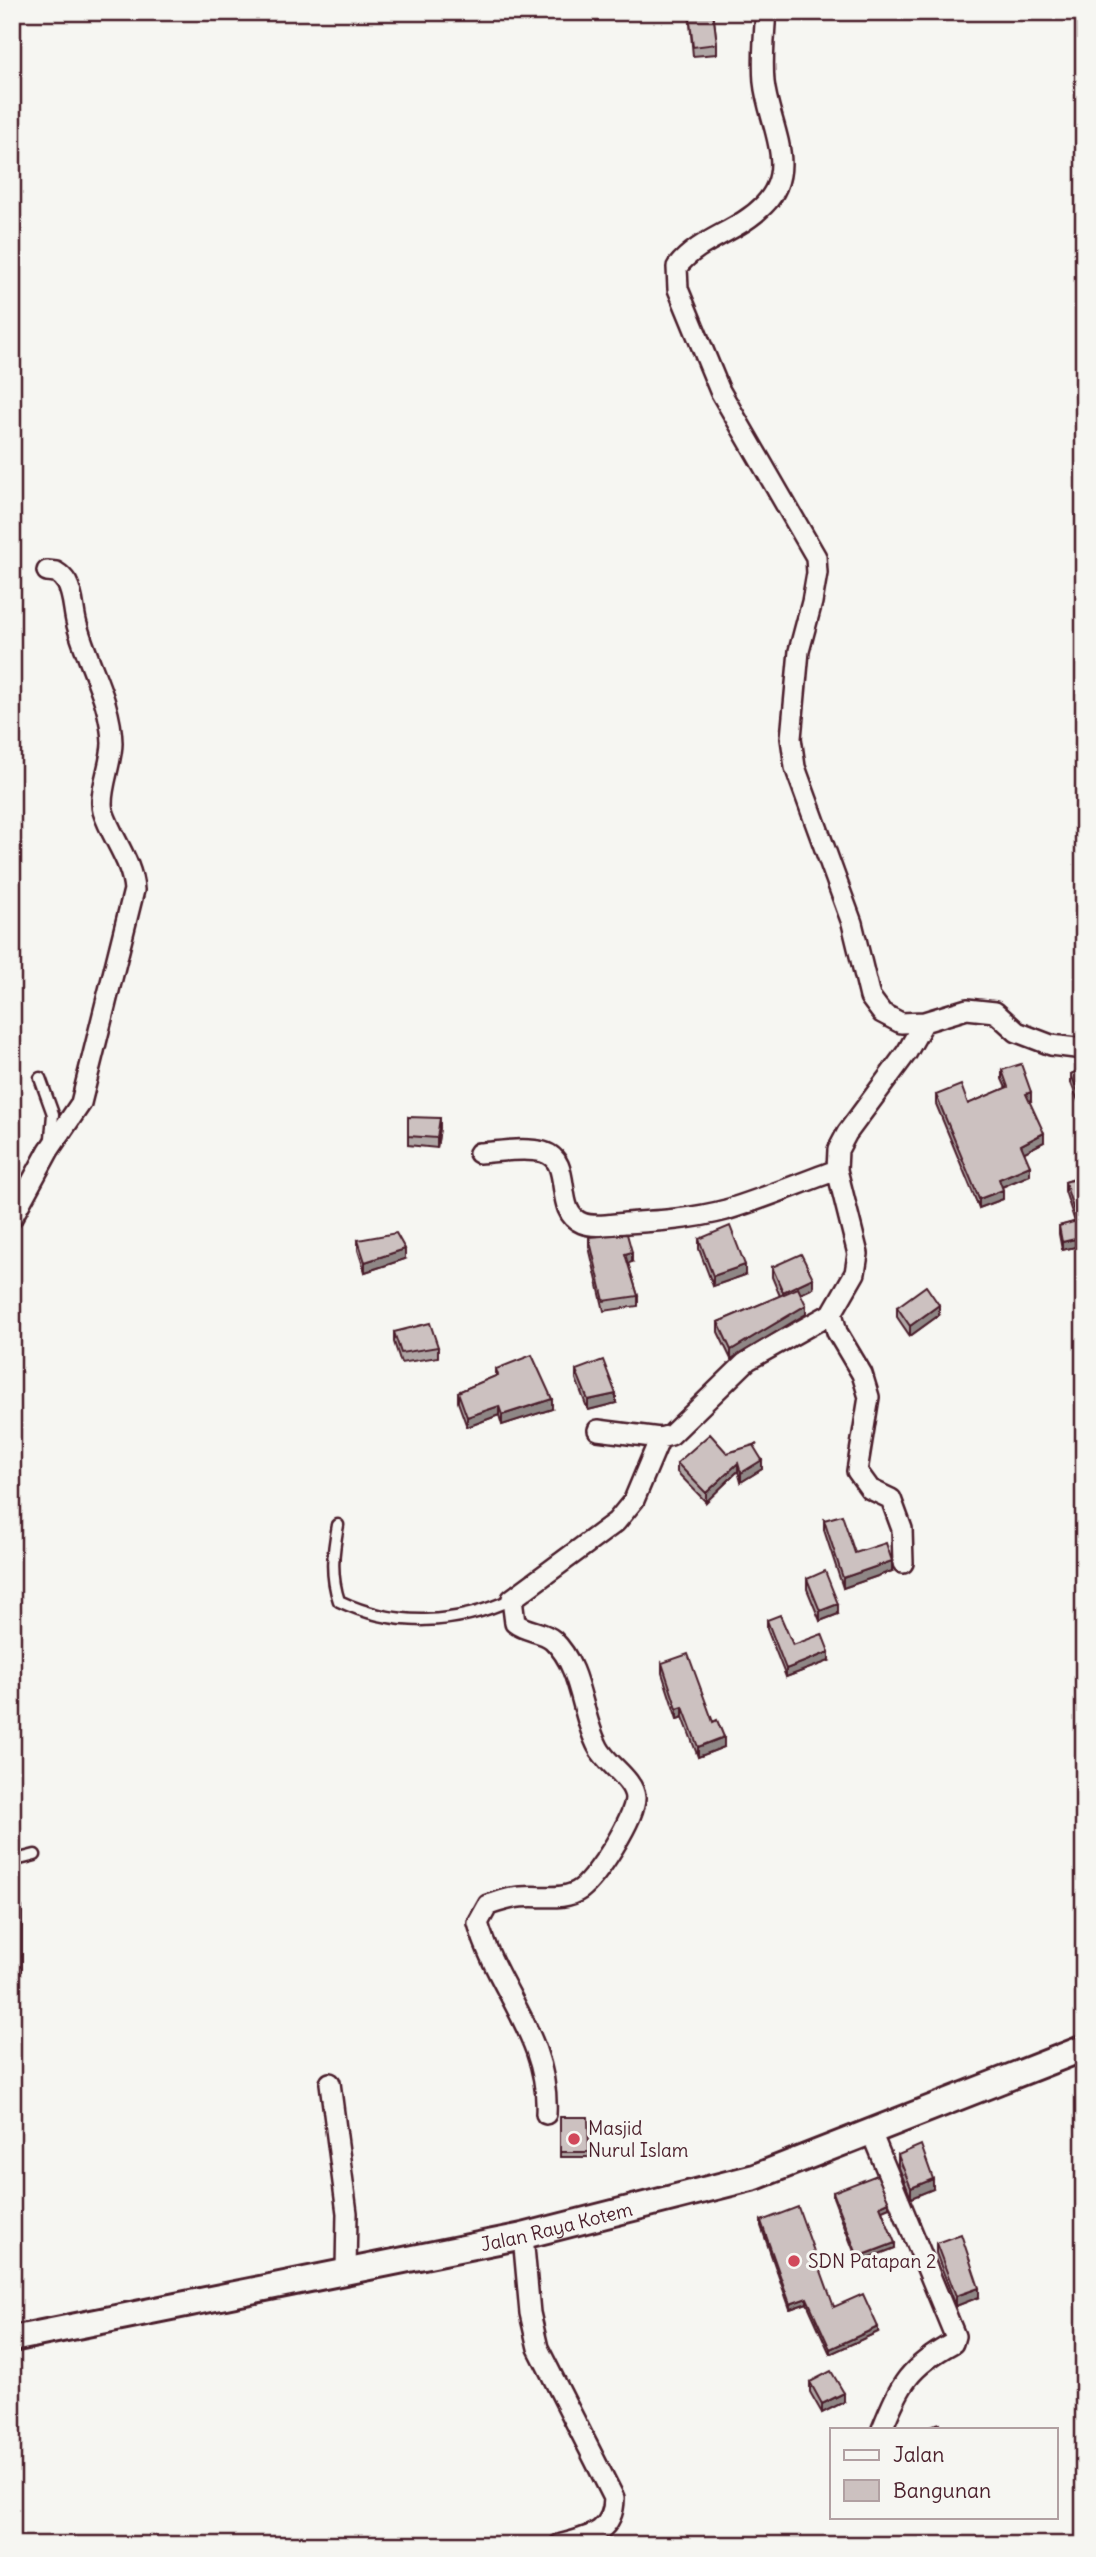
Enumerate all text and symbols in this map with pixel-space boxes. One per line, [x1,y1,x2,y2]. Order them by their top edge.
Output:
place label: Masjid Nurul Islam [588,2116,688,2162]
marker: Masjid Nurul Islam [566,2131,582,2147]
street label: Jalan Raya Kotem [479,2197,635,2256]
place label: SDN Patapan 2 [808,2249,936,2273]
marker: SDN Patapan 2 [786,2253,802,2269]
legend [830,2428,1058,2518]
text: Jalan [893,2441,944,2468]
text: Bangunan [893,2477,991,2504]

